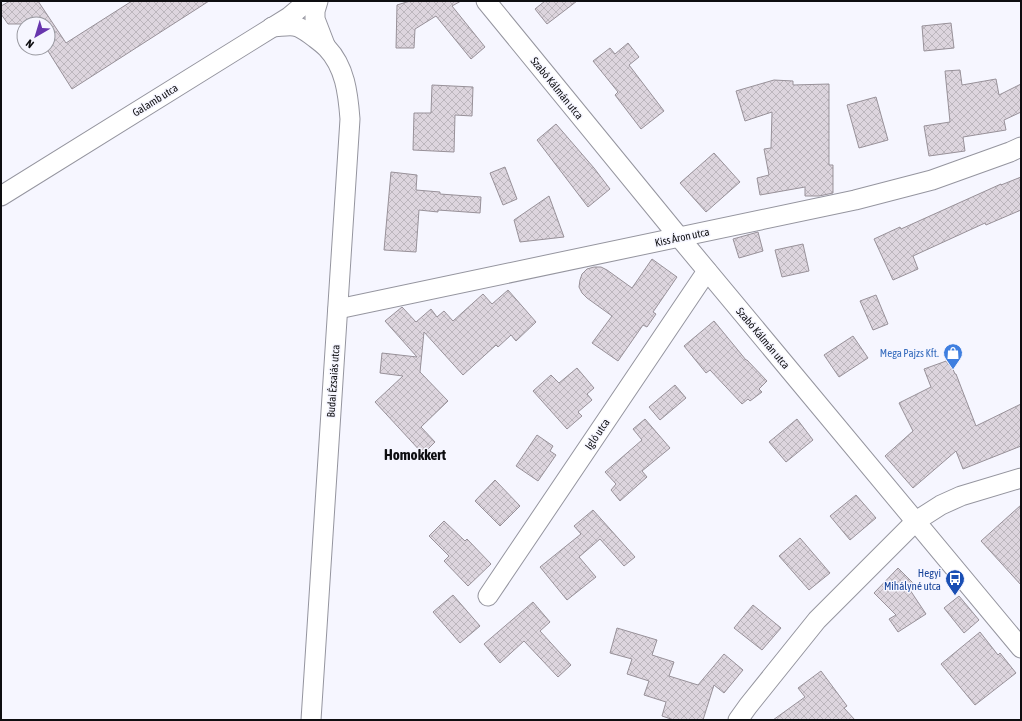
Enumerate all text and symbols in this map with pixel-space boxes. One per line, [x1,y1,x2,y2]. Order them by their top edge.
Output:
north arrow [16,16,56,56]
text: N [24,37,36,51]
street label: Szabó Kálmán utca [528,55,586,121]
street label: Galamb utca [130,81,180,119]
street label: Kiss Áron utca [654,225,710,249]
street label: Szabó Kálmán utca [734,305,792,371]
shop icon: Mega Pajzs Kft. [942,342,964,370]
street label: Budai Ézsaiás utca [324,344,342,418]
place label: Mega Pajzs Kft. [880,347,939,359]
street label: Igló utca [582,416,612,452]
district label: Homokkert [384,446,447,463]
place label: Hegyi Mihályné utca [884,567,941,592]
bus stop icon: Hegyi Mihályné utca [944,568,966,596]

